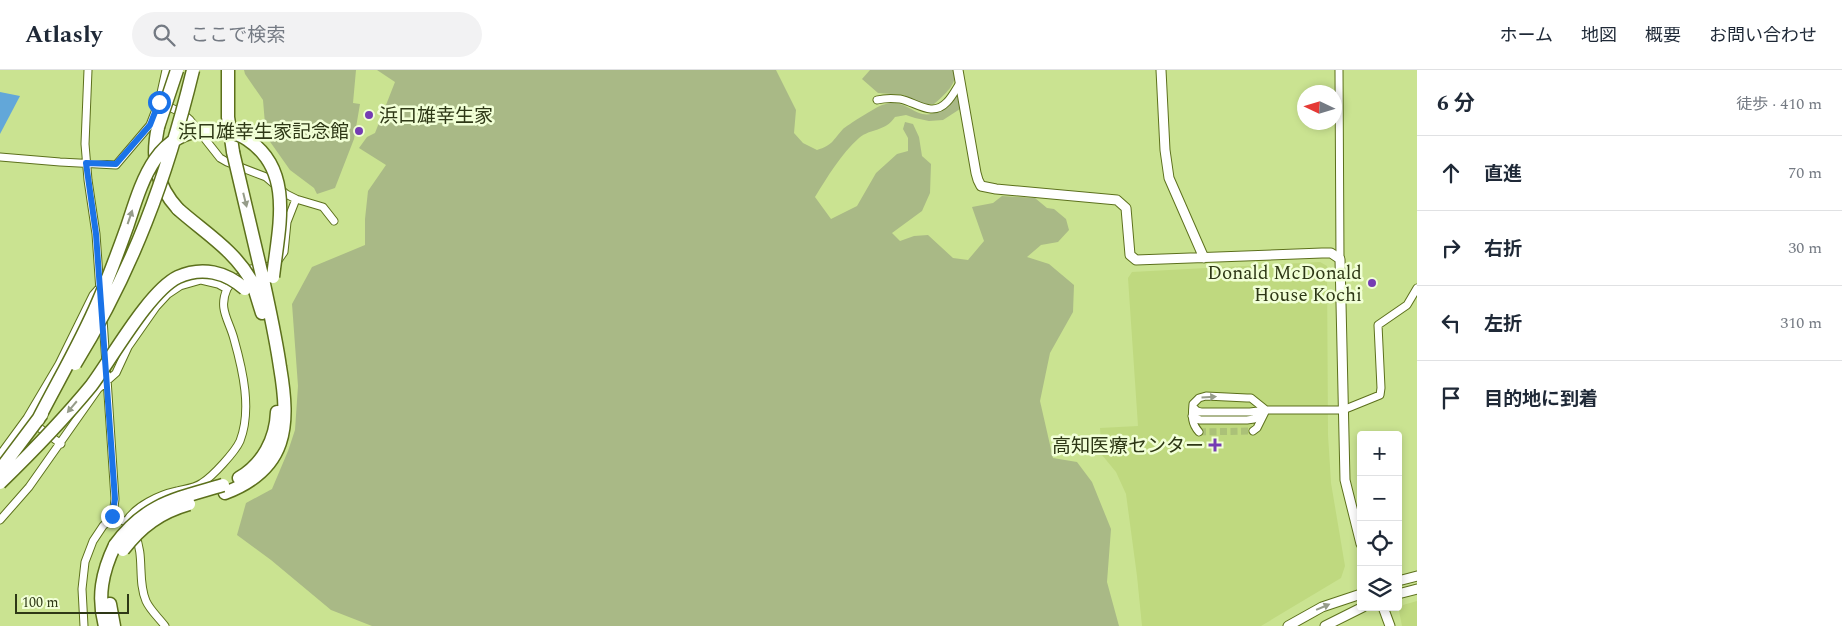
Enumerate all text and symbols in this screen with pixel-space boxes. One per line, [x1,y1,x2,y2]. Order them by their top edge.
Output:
search box [132,12,482,57]
text: Atlasly [25,17,102,53]
icon: search [150,21,178,49]
text: ここで検索 [190,21,285,50]
text: ホーム [1500,22,1553,49]
text: 地図 [1581,22,1617,49]
text: 概要 [1645,22,1681,49]
text: お問い合わせ [1709,22,1817,49]
north arrow [1297,85,1342,130]
text: 6 分 [1437,88,1475,120]
route start [148,91,171,114]
text: 徒歩 · 410 m [1736,92,1822,116]
place label: 浜口雄幸生家 [379,102,493,131]
marker: 浜口雄幸生家 [363,109,375,121]
place label: 浜口雄幸生家記念館 [178,118,349,147]
marker: 浜口雄幸生家記念館 [353,125,365,137]
icon: ahead [1437,159,1465,187]
text: 直進 [1484,160,1522,189]
text: 70 m [1788,161,1822,185]
one-way arrow [241,192,249,207]
one-way arrow [126,209,134,224]
icon: right [1437,234,1465,262]
text: 右折 [1484,235,1522,264]
text: 30 m [1788,236,1822,260]
place label: Donald McDonald House Kochi [1207,259,1362,310]
marker: Donald McDonald House Kochi [1366,277,1378,289]
icon: left [1437,309,1465,337]
text: 左折 [1484,310,1522,339]
text: 310 m [1780,311,1822,335]
icon: arrive [1437,384,1465,412]
text: 目的地に到着 [1484,385,1598,414]
one-way arrow [1201,393,1217,401]
one-way arrow [66,401,78,413]
map controls [1357,431,1402,611]
button: + [1357,431,1402,476]
place label: 高知医療センター [1052,432,1204,461]
marker: 高知医療センター [1208,438,1222,452]
button: − [1357,476,1402,521]
route end [101,505,124,528]
button: locate [1357,521,1402,566]
button: layers [1357,566,1402,611]
scale bar [15,591,129,614]
text: 100 m [22,592,59,613]
one-way arrow [1316,603,1330,611]

